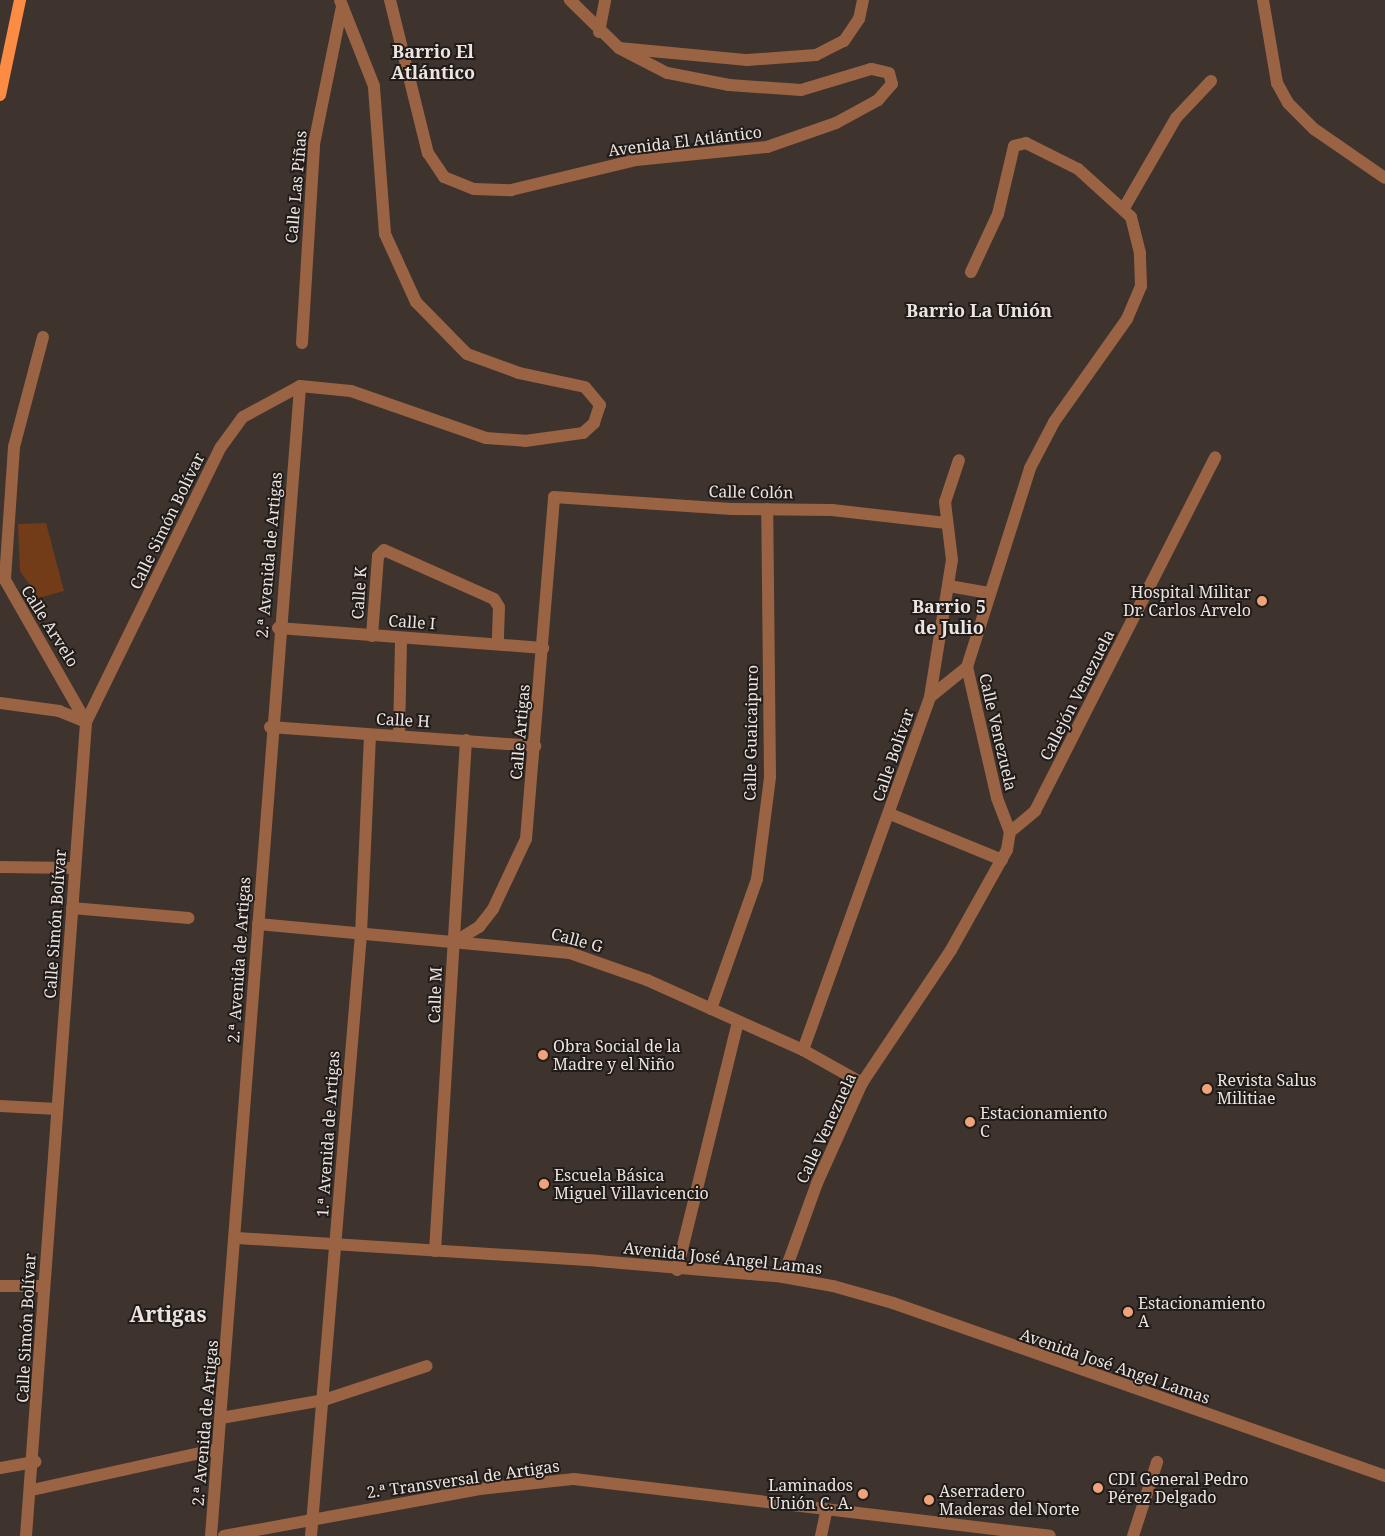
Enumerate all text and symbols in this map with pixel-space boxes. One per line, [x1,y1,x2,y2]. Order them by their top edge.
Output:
district label: Barrio El Atlántico [391,41,475,84]
street label: Avenida El Atlántico [607,122,763,160]
street label: Calle Las Piñas [282,130,310,244]
district label: Barrio La Unión [906,299,1052,321]
street label: Calle Simón Bolívar [126,450,208,592]
street label: 2.ª Avenida de Artigas [252,471,286,639]
street label: Calle Colón [708,482,794,502]
street label: Calle K [348,566,370,620]
street label: Calle Arvelo [17,582,83,670]
place label: Hospital Militar Dr. Carlos Arvelo [1123,582,1251,620]
marker: Hospital Militar Dr. Carlos Arvelo [1255,594,1269,608]
district label: Barrio 5 de Julio [912,596,986,638]
street label: Calle I [388,611,436,633]
street label: Callejón Venezuela [1036,627,1118,763]
street label: Calle Guaicaipuro [740,665,762,801]
street label: Calle Venezuela [975,672,1021,792]
street label: Calle Artigas [506,683,534,781]
street label: Calle Bolívar [868,706,918,804]
street label: Calle H [375,709,431,731]
street label: Calle Simón Bolívar [40,849,70,999]
street label: 2.ª Avenida de Artigas [224,876,254,1044]
street label: Calle G [549,924,605,956]
street label: Calle M [424,966,446,1024]
place label: Obra Social de la Madre y el Niño [553,1036,681,1074]
marker: Obra Social de la Madre y el Niño [537,1049,549,1061]
street label: 1.ª Avenida de Artigas [313,1050,343,1218]
street label: Calle Venezuela [792,1070,860,1186]
place label: Revista Salus Militiae [1217,1070,1317,1108]
marker: Revista Salus Militiae [1201,1083,1213,1095]
place label: Estacionamiento C [980,1103,1107,1141]
marker: Estacionamiento C [964,1116,976,1128]
place label: Escuela Básica Miguel Villavicencio [554,1165,709,1203]
marker: Escuela Básica Miguel Villavicencio [538,1178,550,1190]
street label: Avenida José Angel Lamas [623,1238,823,1278]
street label: Calle Simón Bolívar [12,1253,40,1403]
place label: Estacionamiento A [1138,1293,1265,1331]
district label: Artigas [129,1301,207,1327]
marker: Estacionamiento A [1122,1306,1134,1318]
street label: Avenida José Angel Lamas [1017,1324,1213,1408]
street label: 2.ª Avenida de Artigas [188,1339,222,1507]
street label: 2.ª Transversal de Artigas [365,1456,561,1502]
place label: CDI General Pedro Pérez Delgado [1108,1469,1249,1507]
place label: Laminados Unión C. A. [768,1475,853,1513]
place label: Aserradero Maderas del Norte [939,1481,1080,1519]
marker: CDI General Pedro Pérez Delgado [1092,1482,1104,1494]
marker: Laminados Unión C. A. [857,1488,869,1500]
marker: Aserradero Maderas del Norte [923,1494,935,1506]

